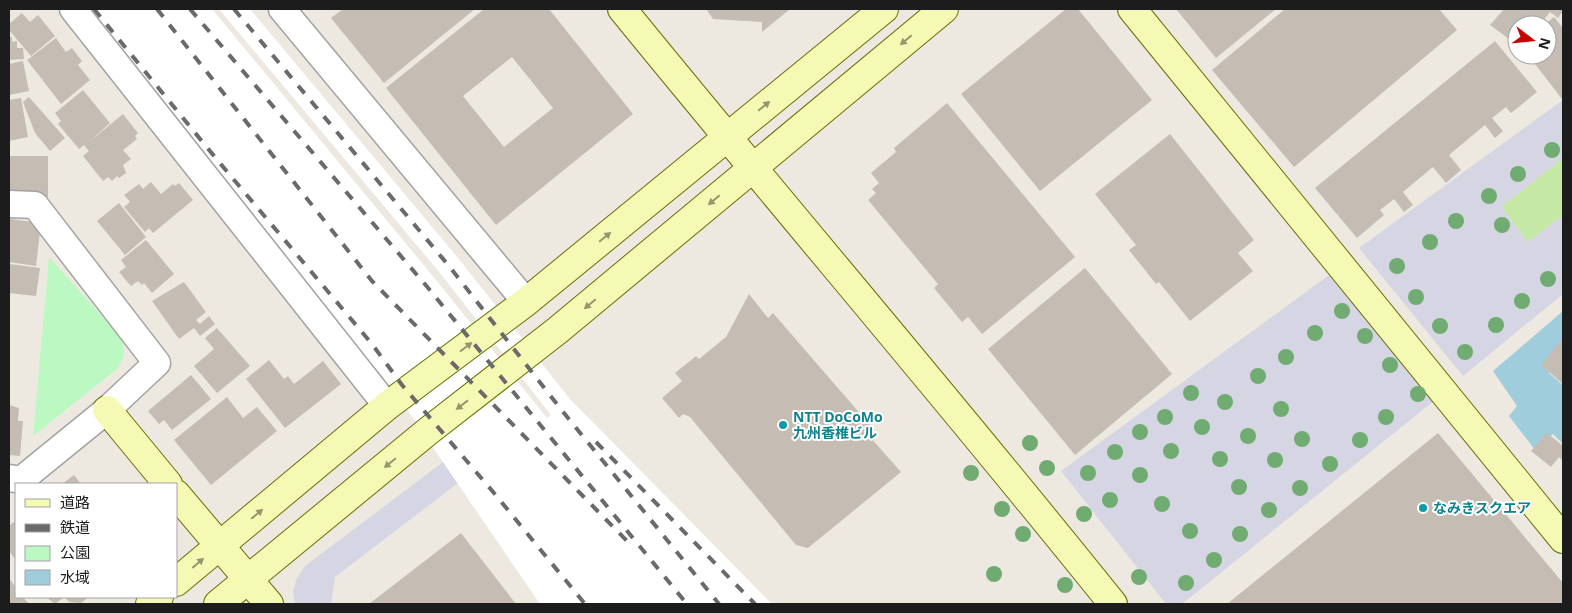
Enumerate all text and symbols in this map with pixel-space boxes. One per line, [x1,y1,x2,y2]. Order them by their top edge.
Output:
north arrow [1507,15,1557,65]
one-way arrow [900,34,913,45]
text: N [1534,36,1556,52]
one-way arrow [757,101,770,112]
one-way arrow [709,194,721,206]
one-way arrow [598,232,611,243]
one-way arrow [583,299,596,310]
one-way arrow [459,342,473,352]
one-way arrow [456,399,469,410]
place label: NTT DoCoMo 九州香椎ビル [793,407,883,442]
marker: NTT DoCoMo 九州香椎ビル [777,419,789,431]
one-way arrow [383,457,396,468]
legend [15,483,178,598]
text: 道路 [60,492,90,512]
place label: なみきスクエア [1433,498,1531,517]
marker: なみきスクエア [1417,502,1429,514]
one-way arrow [250,508,262,520]
text: 鉄道 [60,517,90,537]
text: 公園 [60,542,90,562]
one-way arrow [191,558,204,569]
text: 水域 [60,567,90,587]

